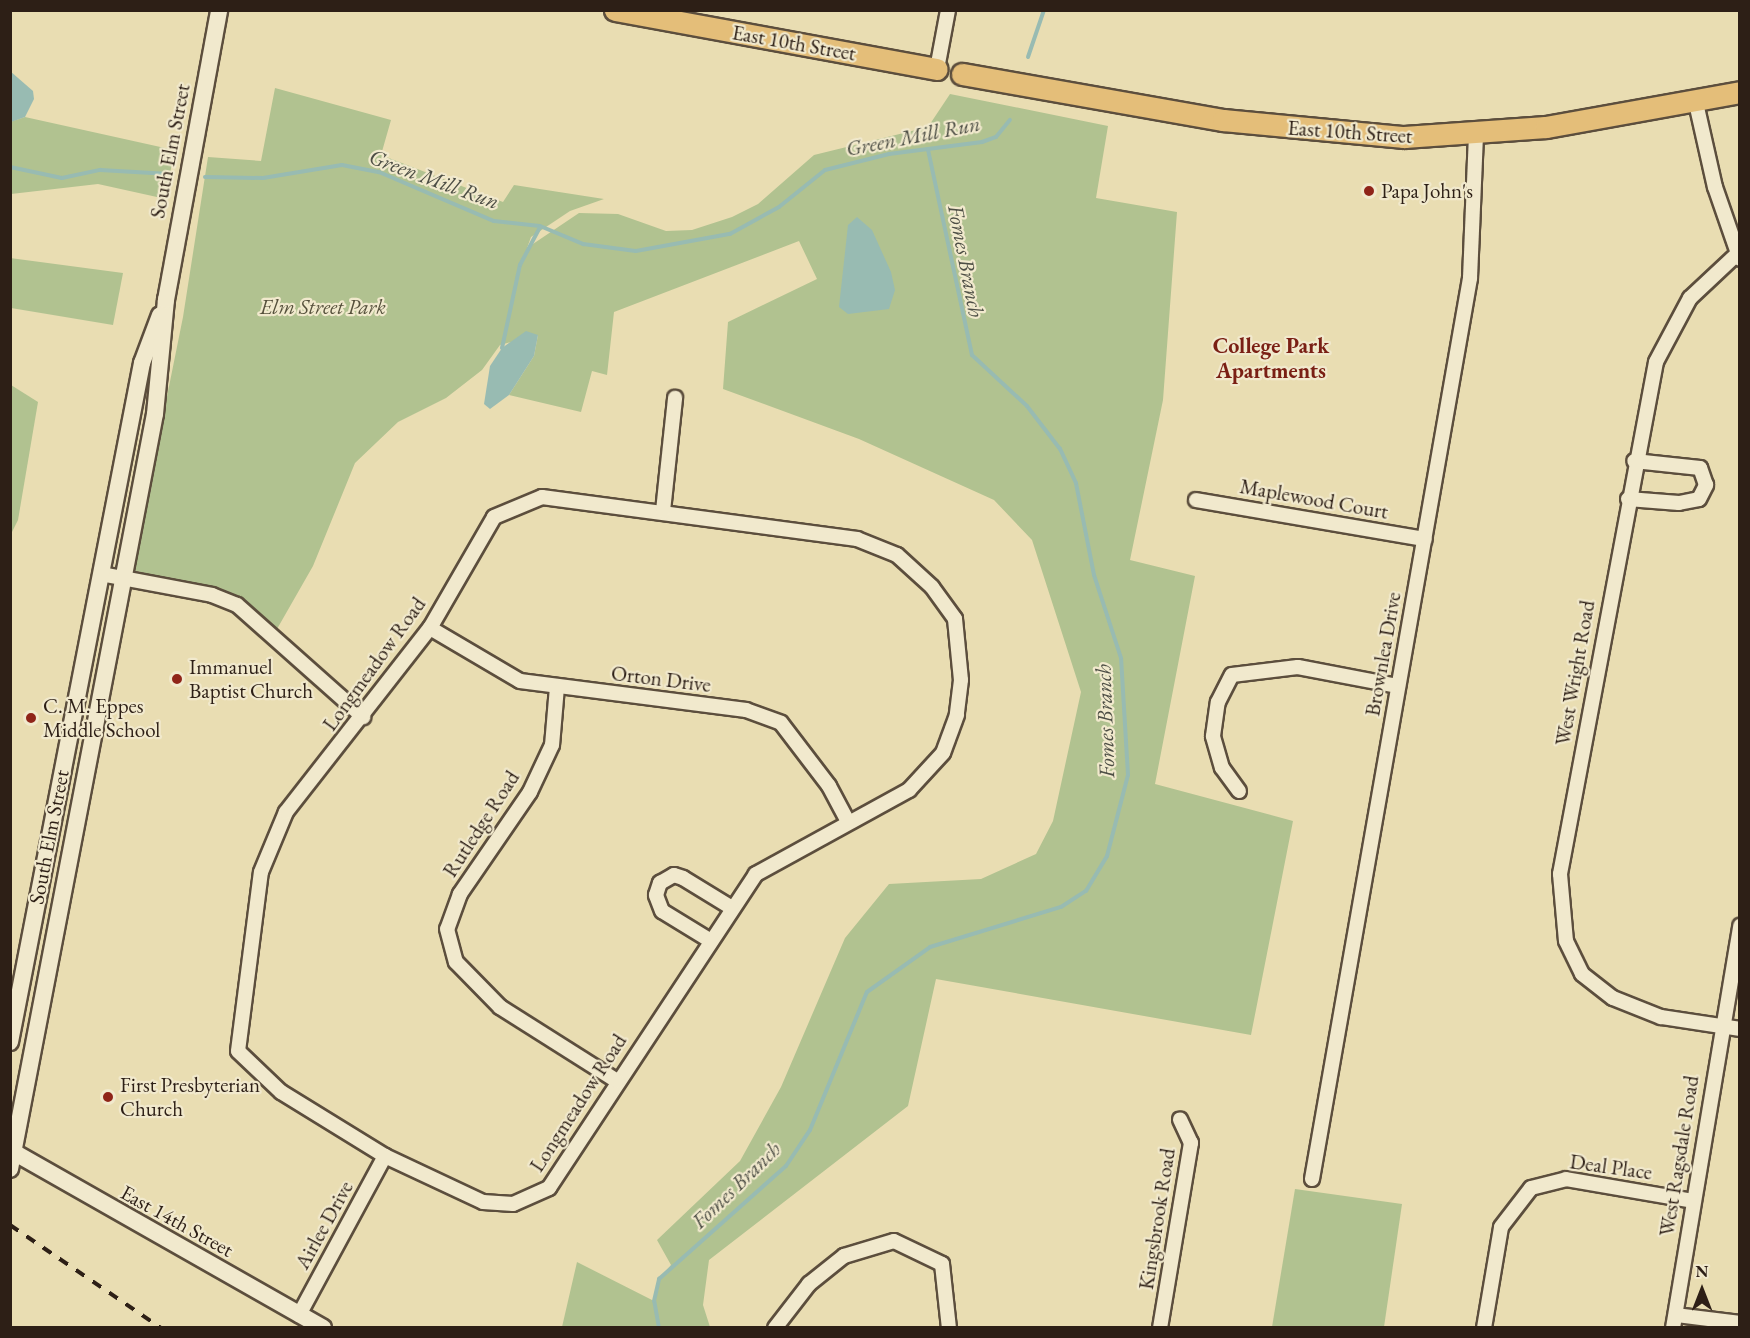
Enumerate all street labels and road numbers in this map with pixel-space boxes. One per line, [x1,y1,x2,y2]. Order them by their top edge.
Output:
street label: East 10th Street [730,20,858,66]
street label: South Elm Street [145,82,195,220]
street label: East 10th Street [1287,115,1413,149]
street label: Maplewood Court [1238,474,1390,524]
street label: Brownlea Drive [1360,590,1406,718]
street label: Longmeadow Road [317,592,431,736]
street label: West Wright Road [1550,598,1600,748]
street label: Orton Drive [610,660,712,698]
street label: Rutledge Road [437,766,525,882]
street label: South Elm Street [24,768,74,906]
street label: Longmeadow Road [524,1029,632,1177]
street label: West Ragsdale Road [1654,1074,1704,1238]
street label: Kingsbrook Road [1133,1147,1181,1291]
street label: Deal Place [1568,1149,1654,1185]
street label: Airlee Drive [289,1176,359,1274]
street label: East 14th Street [116,1180,238,1262]

